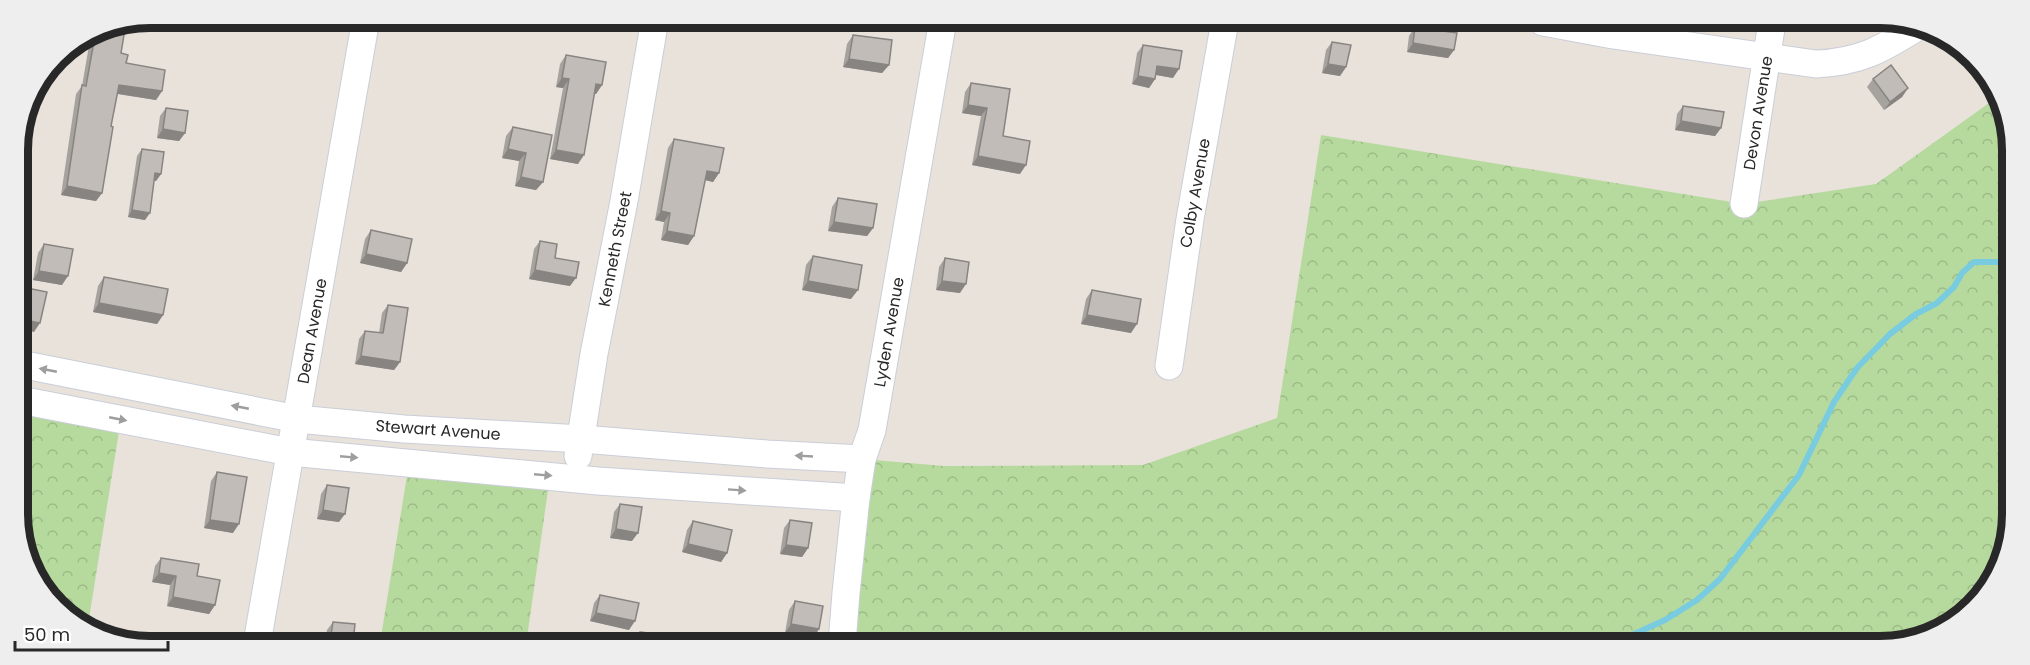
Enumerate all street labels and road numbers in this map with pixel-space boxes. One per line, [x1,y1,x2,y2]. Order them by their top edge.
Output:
street label: Devon Avenue [1738,54,1778,172]
street label: Colby Avenue [1174,136,1216,250]
street label: Kenneth Street [593,189,637,309]
street label: Lyden Avenue [868,275,910,389]
street label: Dean Avenue [291,276,333,386]
street label: Stewart Avenue [375,414,501,446]

